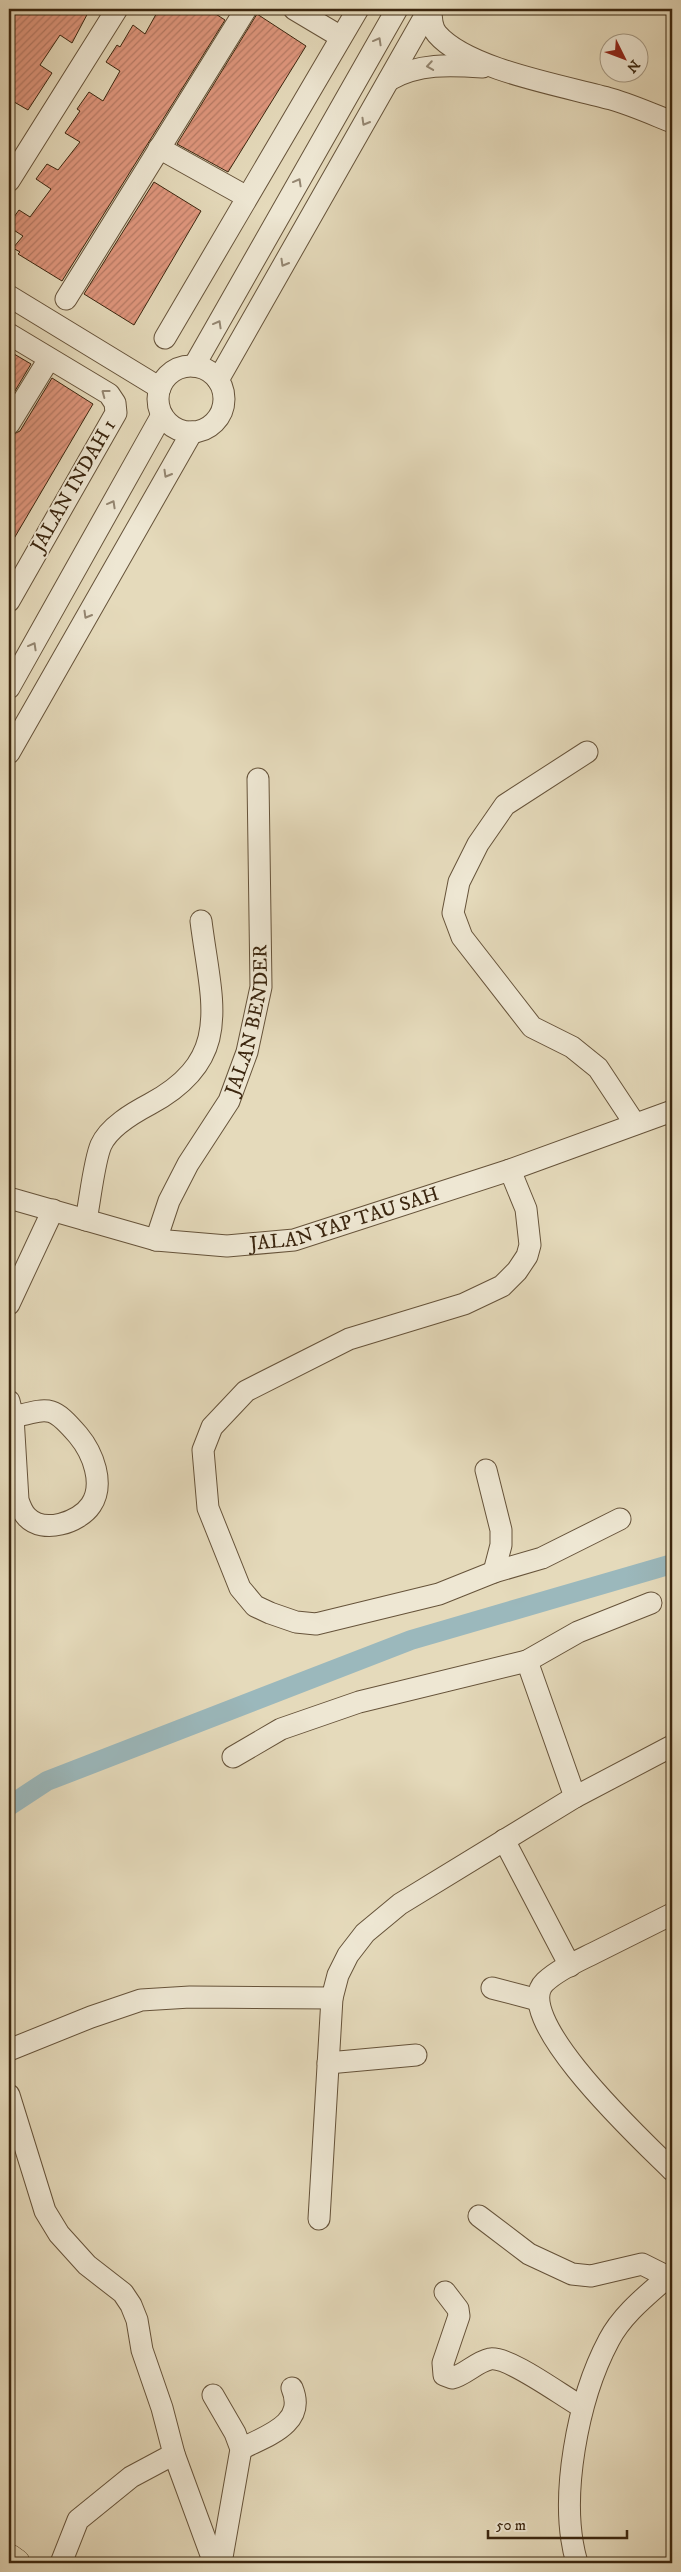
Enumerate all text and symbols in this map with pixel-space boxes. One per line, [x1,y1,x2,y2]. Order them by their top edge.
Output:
north arrow [598,32,648,82]
one-way arrow [372,37,382,46]
text: N [622,56,643,77]
one-way arrow [426,60,434,71]
one-way arrow [361,117,371,126]
one-way arrow [292,179,302,188]
one-way arrow [281,258,291,267]
one-way arrow [212,320,222,329]
one-way arrow [102,390,111,399]
street label: JALAN INDAH 1 [25,415,122,559]
one-way arrow [164,469,174,478]
one-way arrow [106,500,116,509]
one-way arrow [83,610,93,619]
one-way arrow [26,642,36,651]
street label: JALAN BENDER [219,944,273,1101]
street label: JALAN YAP TAU SAH [247,1181,442,1257]
scale bar [488,2507,627,2539]
text: 50 m [496,2516,526,2535]

